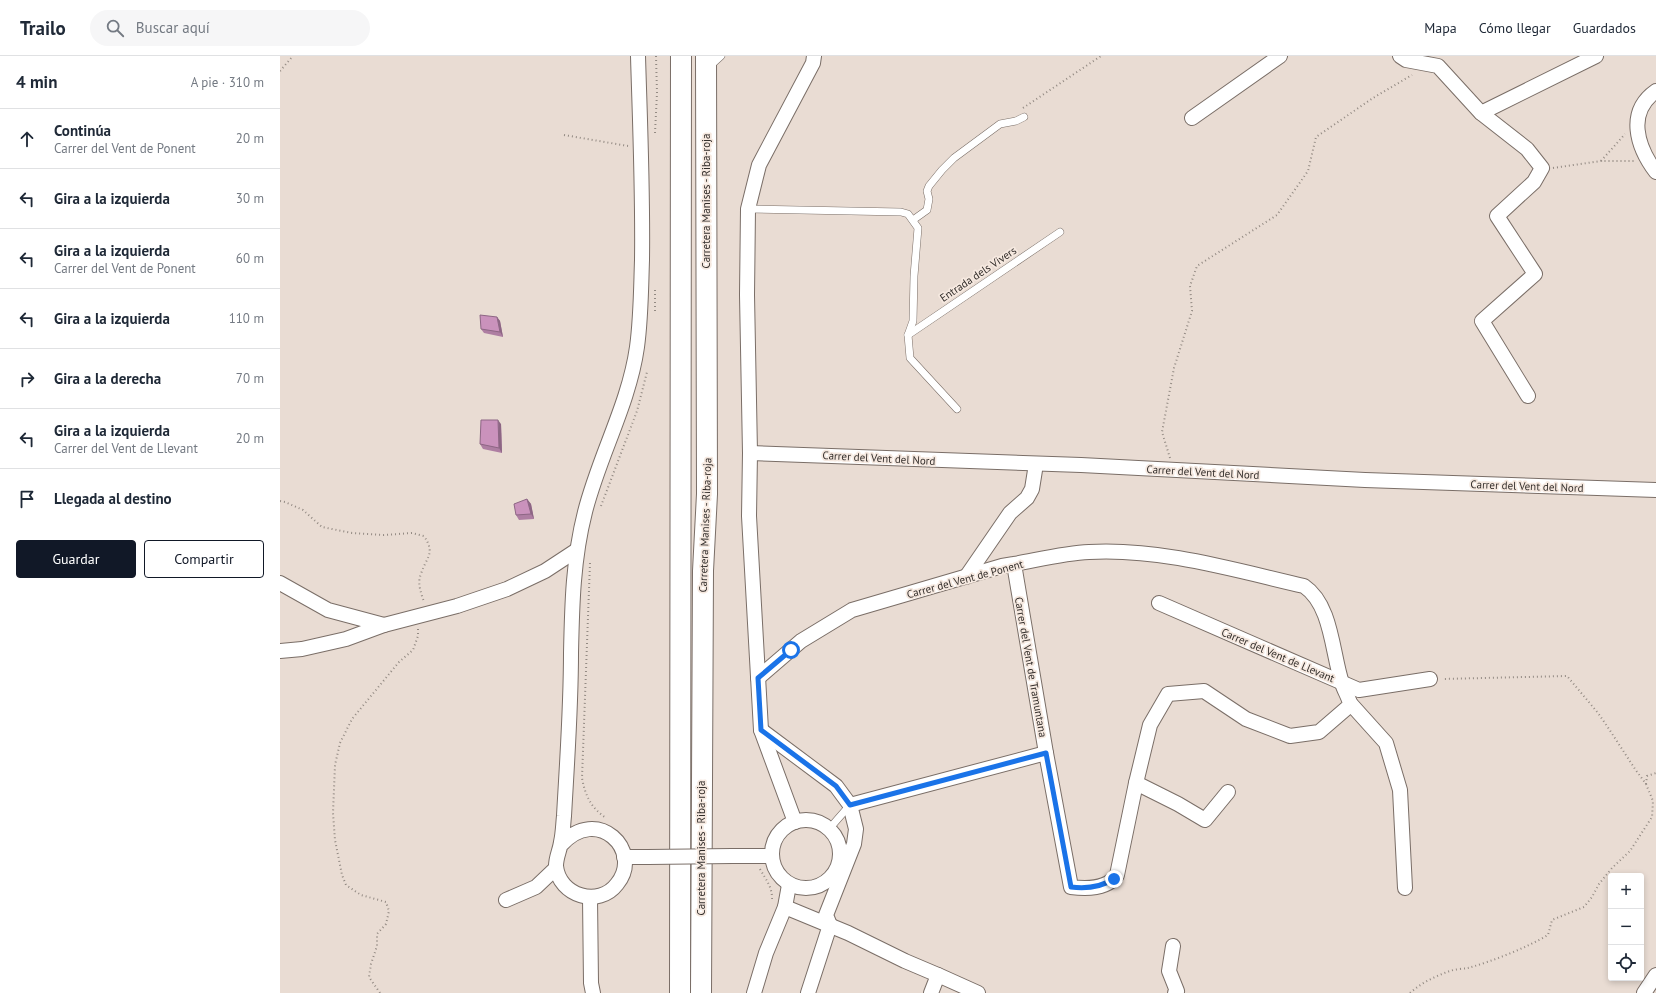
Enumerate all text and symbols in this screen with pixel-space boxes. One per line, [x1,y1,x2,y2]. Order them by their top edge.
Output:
search box [90,10,370,46]
text: Trailo [20,16,66,40]
icon: search [104,17,126,39]
text: Buscar aquí [136,18,210,37]
text: Mapa [1424,19,1457,37]
text: Cómo llegar [1479,19,1551,37]
text: Guardados [1573,19,1636,37]
text: 4 min [16,71,57,93]
text: A pie · 310 m [191,74,264,91]
text: Continúa [54,121,111,140]
icon: ahead [16,128,38,150]
text: 20 m [236,130,264,147]
street label: Carretera Manises - Riba-roja [699,134,713,268]
text: Carrer del Vent de Ponent [54,140,196,157]
icon: left [16,188,38,210]
text: Gira a la izquierda [54,189,170,208]
text: 30 m [236,190,264,207]
text: Gira a la izquierda [54,241,170,260]
street label: Entrada dels Vivers [937,243,1019,305]
icon: left [16,248,38,270]
text: 60 m [236,250,264,267]
text: Carrer del Vent de Ponent [54,260,196,277]
icon: left [16,308,38,330]
text: Gira a la izquierda [54,309,170,328]
text: 110 m [229,310,264,327]
icon: right [16,368,38,390]
text: Gira a la derecha [54,369,161,388]
text: 70 m [236,370,264,387]
text: Gira a la izquierda [54,421,170,440]
icon: left [16,428,38,450]
text: 20 m [236,430,264,447]
text: Carrer del Vent de Llevant [54,440,198,457]
street label: Carrer del Vent del Nord [822,448,936,468]
street label: Carretera Manises - Riba-roja [696,457,714,593]
street label: Carrer del Vent del Nord [1146,462,1260,482]
street label: Carrer del Vent del Nord [1470,477,1584,495]
icon: arrive [16,488,38,510]
text: Llegada al destino [54,489,172,508]
button: Guardar [16,540,136,578]
button: Compartir [144,540,264,578]
street label: Carrer del Vent de Ponent [905,557,1025,601]
street label: Carrer del Vent de Tramuntana [1012,596,1050,738]
street label: Carrer del Vent de Llevant [1219,625,1337,685]
route start [782,641,800,659]
street label: Carretera Manises - Riba-roja [694,781,708,915]
route end [1105,870,1123,888]
map controls [1608,873,1644,981]
button: + [1608,873,1644,909]
button: − [1608,909,1644,945]
button: locate [1608,945,1644,981]

